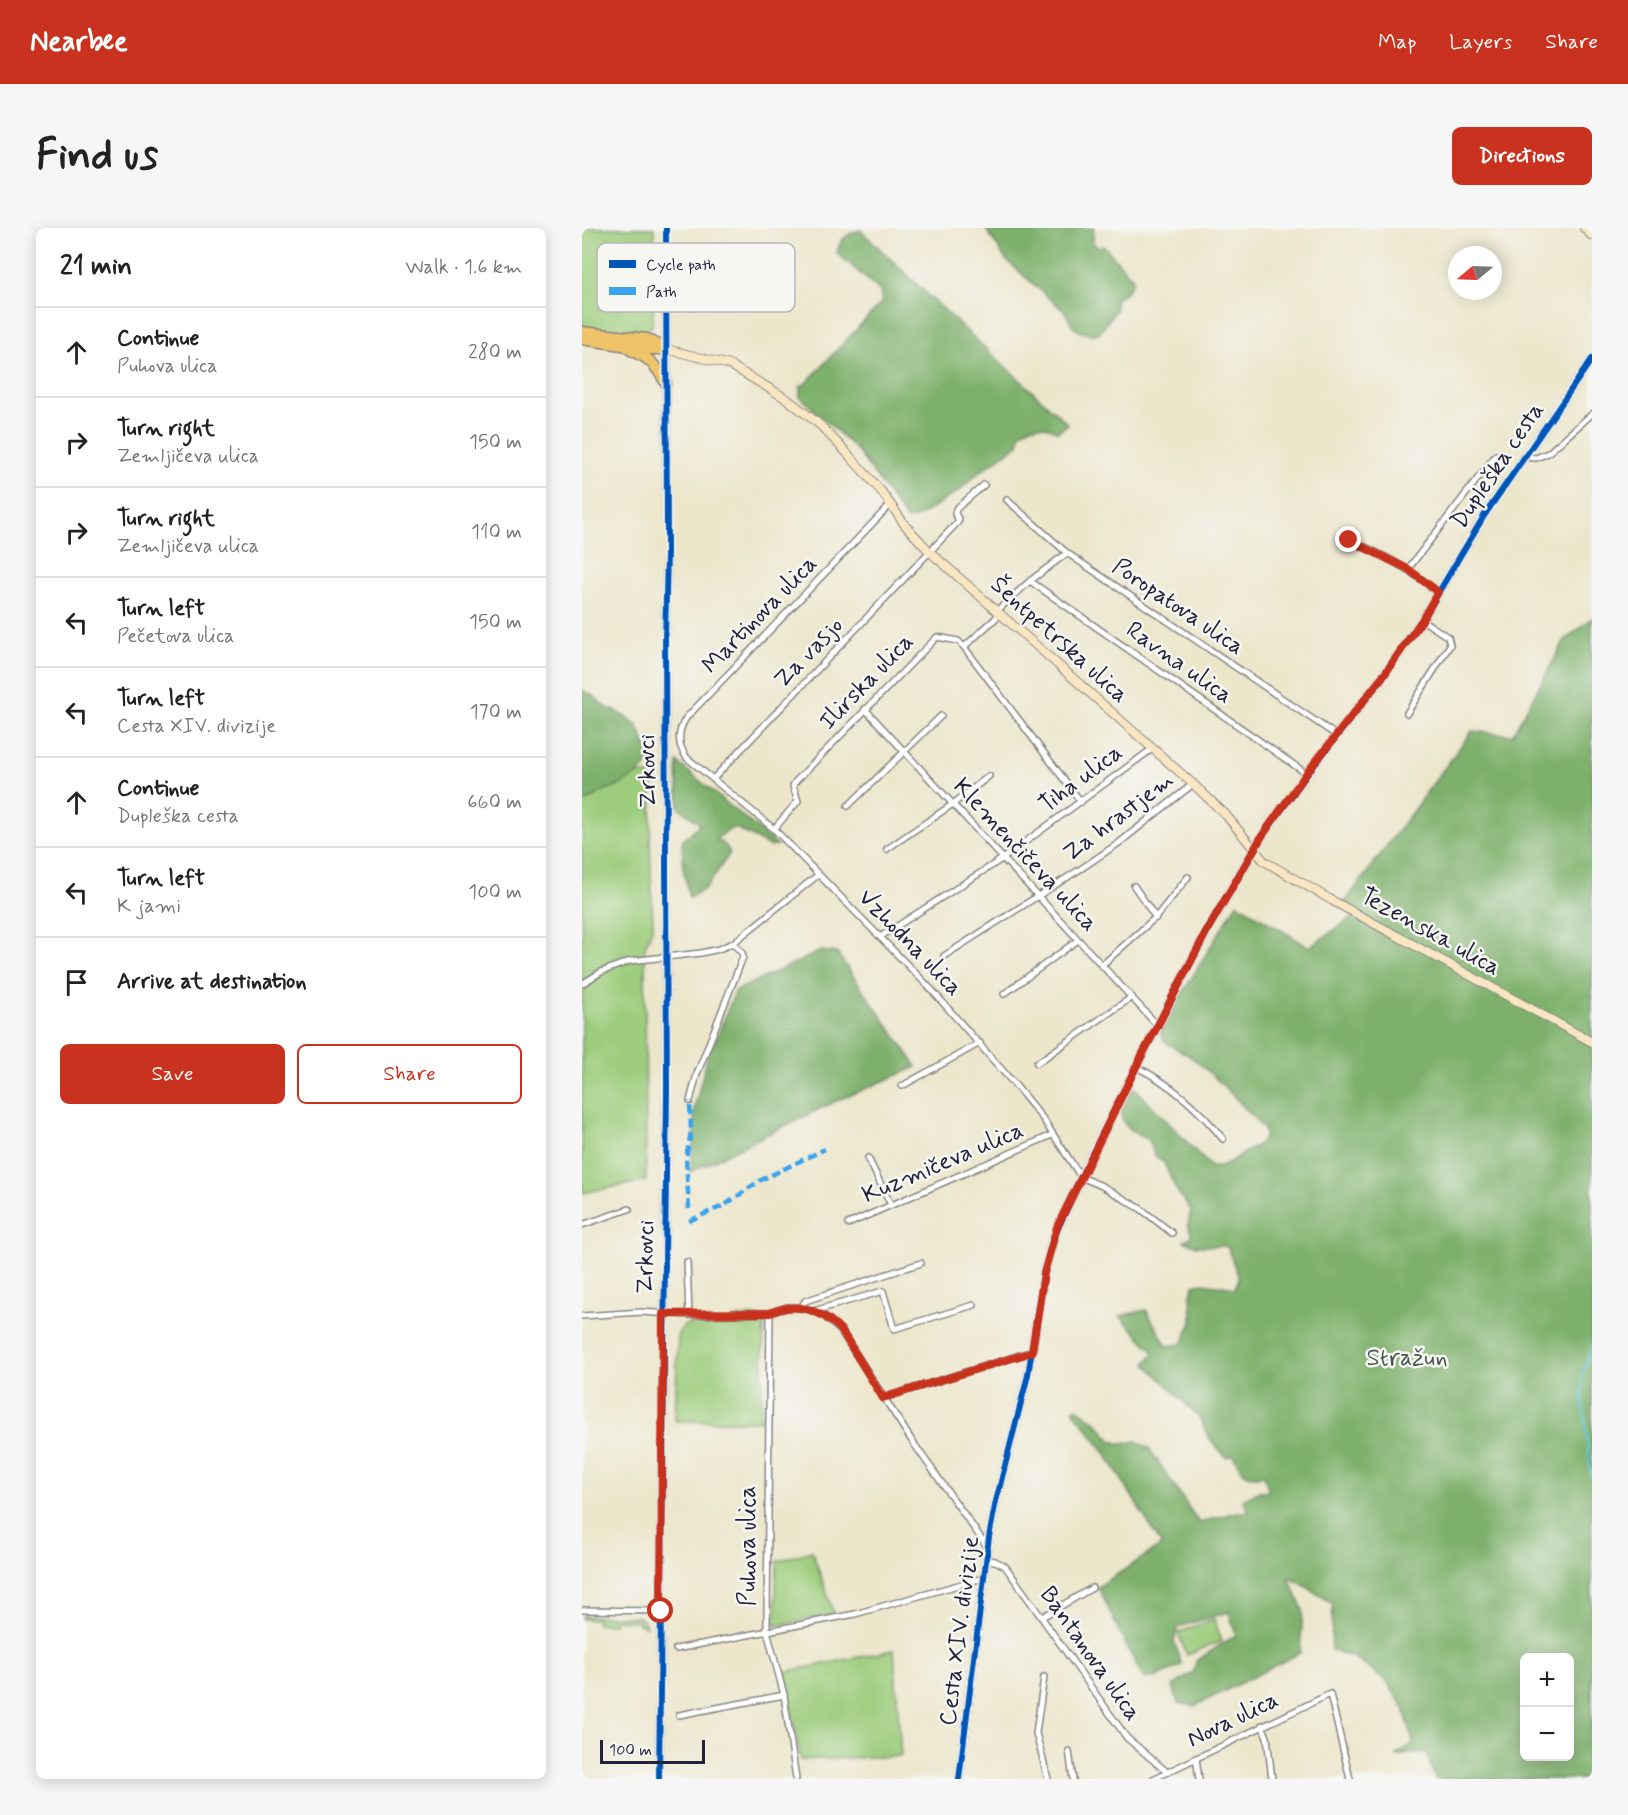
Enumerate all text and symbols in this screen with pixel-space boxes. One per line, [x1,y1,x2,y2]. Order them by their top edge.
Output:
text: Nearbee [30,24,128,61]
text: Map [1378,28,1416,56]
text: Layers [1449,28,1512,56]
text: Share [1545,28,1598,56]
button: Directions [1452,127,1592,185]
text: Find us [36,129,158,184]
legend [597,243,795,312]
north arrow [1448,246,1502,300]
text: 21 min [60,250,132,284]
text: Walk · 1.6 km [405,254,522,281]
text: Cycle path [646,255,716,276]
text: Path [646,282,677,303]
text: Continue [117,325,199,353]
icon: ahead [60,336,93,369]
text: 280 m [468,339,522,366]
text: Puhova ulica [117,353,218,380]
street label: Dupleška cesta [1444,397,1552,535]
text: Turn right [117,415,215,443]
icon: right [60,426,93,459]
text: 150 m [469,429,522,456]
text: Zemljičeva ulica [117,443,259,470]
text: Turn right [117,505,215,533]
icon: right [60,516,93,549]
text: 110 m [471,519,522,546]
route end [1335,526,1361,552]
text: Zemljičeva ulica [117,533,259,560]
street label: Martinova ulica [696,549,824,681]
street label: Poropatova ulica [1106,551,1250,663]
street label: Šentpetrska ulica [983,570,1135,710]
text: Turn left [117,595,205,623]
icon: left [60,606,93,639]
text: 150 m [469,609,522,636]
street label: Za vasjo [768,611,850,695]
street label: Ravna ulica [1119,615,1239,711]
text: Pečetova ulica [117,623,234,650]
street label: Ilirska ulica [813,627,921,737]
text: Turn left [117,685,205,713]
icon: left [60,696,93,729]
text: 170 m [470,699,522,726]
text: Cesta XIV. divizije [117,713,276,740]
street label: Zrkovci [632,734,664,808]
street label: Tiha ulica [1033,738,1129,820]
street label: Za hrastjem [1057,765,1181,869]
street label: Klemenčičeva ulica [946,772,1104,938]
text: Continue [117,775,199,803]
icon: ahead [60,786,93,819]
text: 660 m [467,789,522,816]
text: Dupleška cesta [117,803,239,830]
text: Turn left [117,865,205,893]
icon: left [60,876,93,909]
text: 100 m [468,879,522,906]
street label: Tezenska ulica [1354,881,1506,983]
street label: Vzhodna ulica [851,883,969,1003]
text: K jami [117,893,181,920]
icon: arrive [60,966,93,999]
text: Arrive at destination [117,968,307,996]
button: Save [60,1044,285,1104]
button: Share [297,1044,522,1104]
street label: Kuzmičeva ulica [858,1115,1028,1211]
street label: Zrkovci [630,1220,662,1294]
park label: Stražun [1366,1343,1448,1374]
street label: Puhova ulica [733,1486,764,1606]
street label: Cesta XIV. divizije [933,1534,987,1728]
street label: Bantanova ulica [1032,1581,1148,1727]
route start [647,1597,673,1623]
map controls [1520,1653,1574,1761]
button: + [1520,1653,1574,1707]
street label: Nova ulica [1182,1685,1284,1755]
button: − [1520,1707,1574,1761]
scale bar [600,1737,705,1764]
text: 100 m [609,1740,652,1761]

